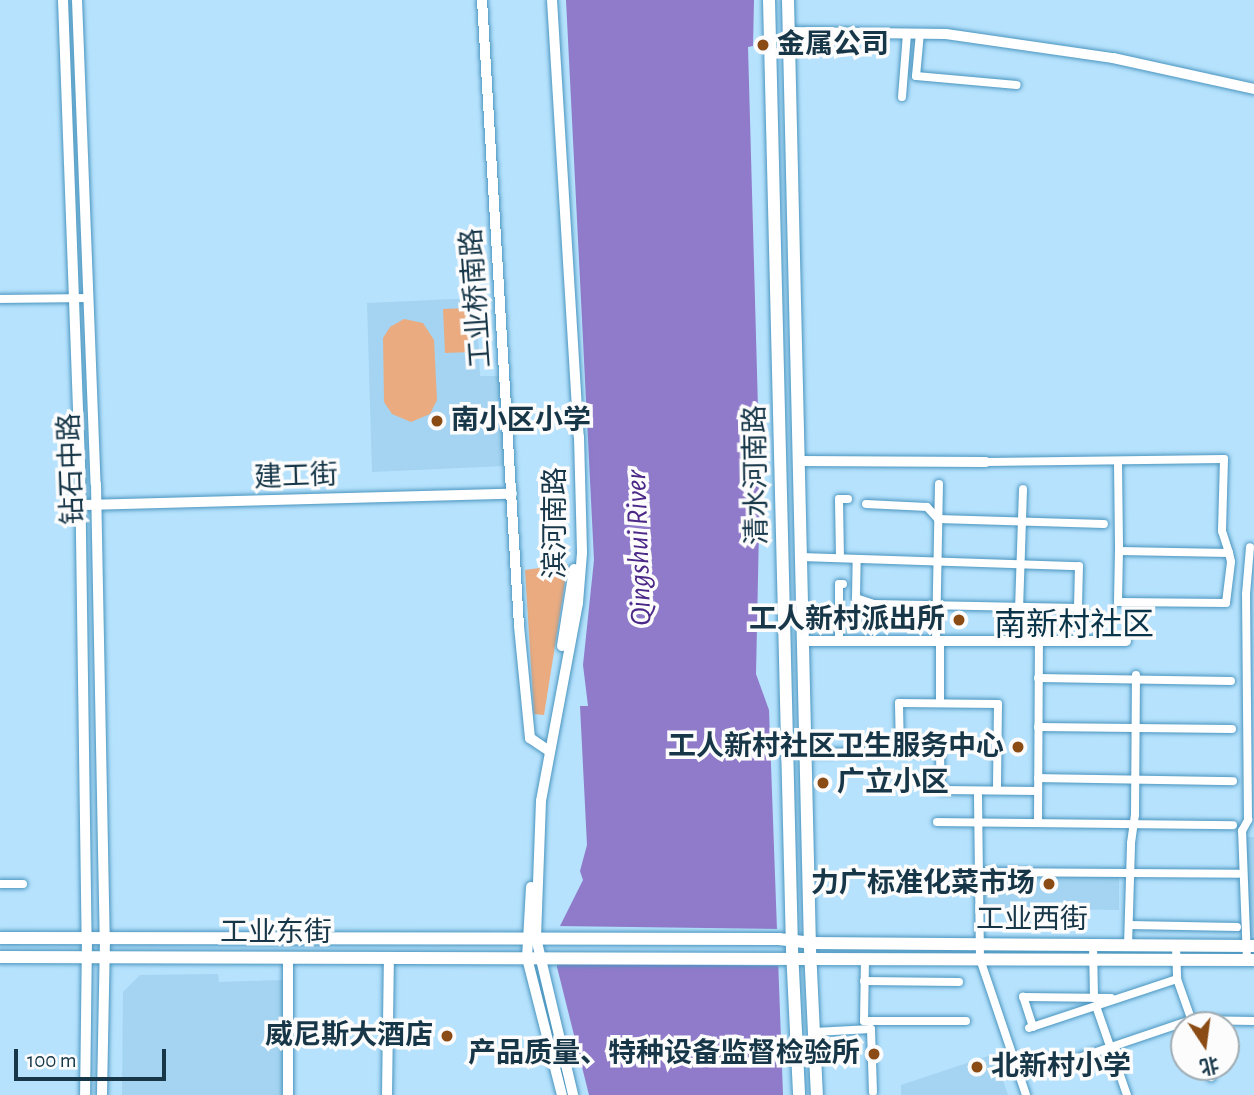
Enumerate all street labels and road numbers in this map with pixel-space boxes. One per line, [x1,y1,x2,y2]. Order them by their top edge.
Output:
street label: 工业桥南路 [455,227,499,369]
street label: 清水河南路 [739,405,775,545]
street label: 钻石中路 [53,412,91,526]
street label: 建工街 [253,459,339,495]
street label: 滨河南路 [539,467,573,579]
street label: 工业西街 [976,903,1088,937]
street label: 工业东街 [220,916,332,950]

